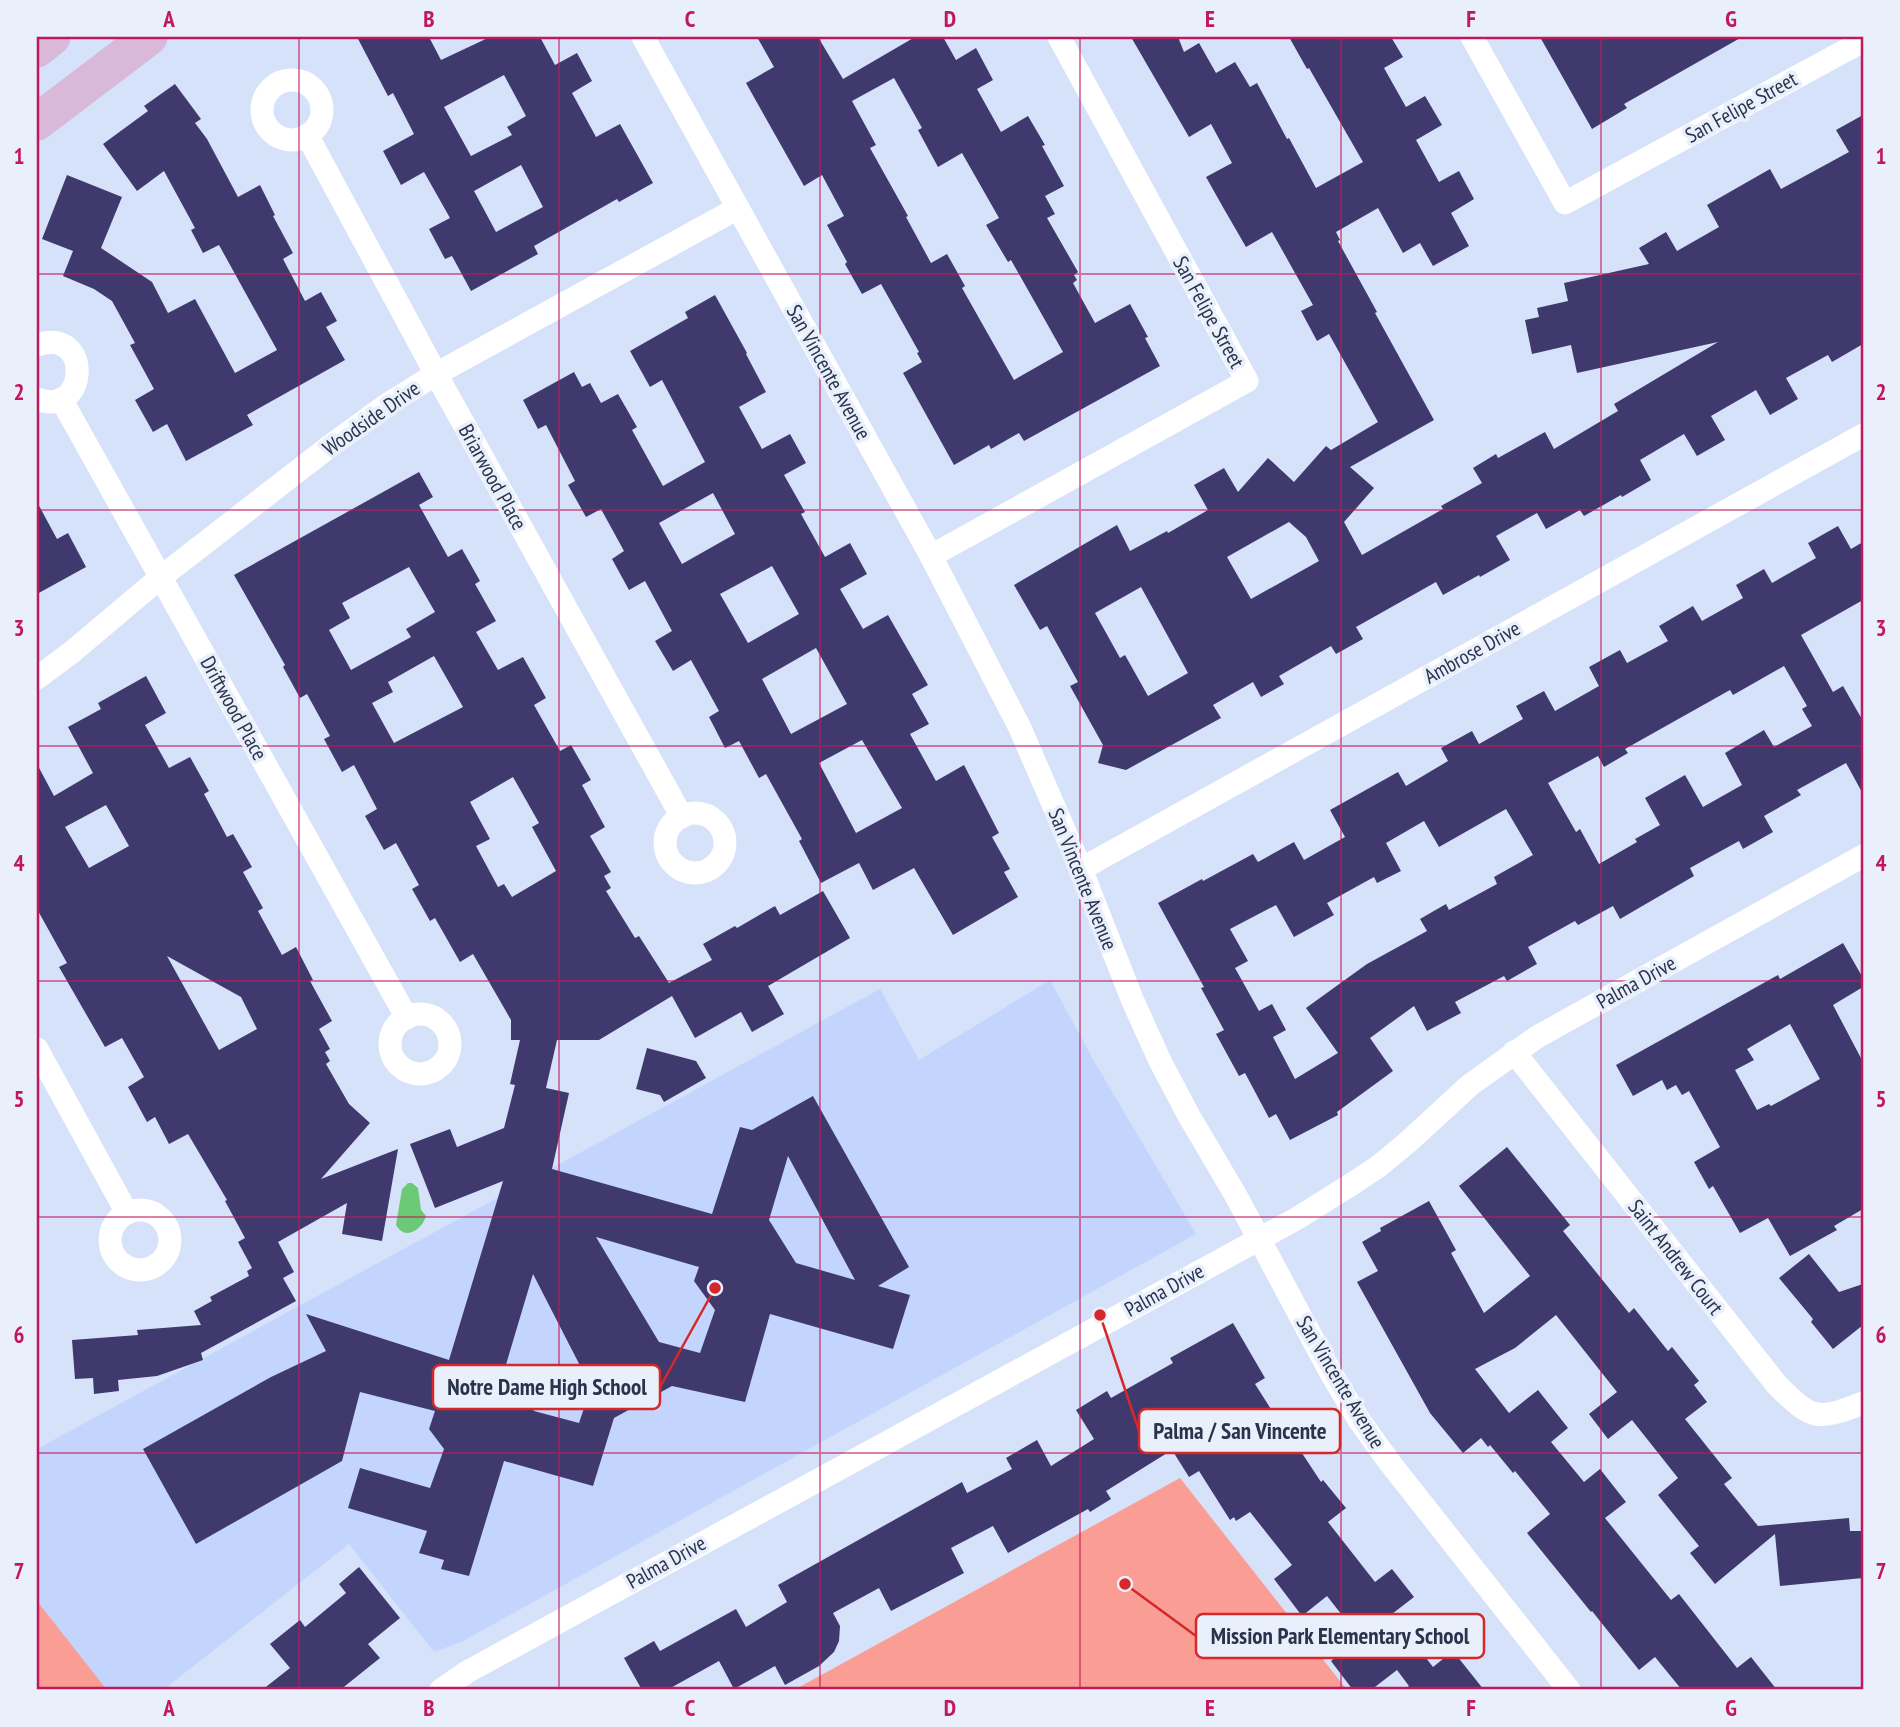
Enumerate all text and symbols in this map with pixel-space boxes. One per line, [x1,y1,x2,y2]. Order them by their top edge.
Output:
text: A [162,4,175,33]
text: B [423,4,435,33]
text: C [685,4,696,33]
text: D [944,4,956,33]
text: E [1205,4,1215,33]
text: F [1466,4,1476,33]
text: G [1725,4,1737,33]
street label: San Felipe Street [1680,65,1802,149]
text: 1 [14,141,25,170]
text: 1 [1876,141,1887,170]
street label: San Felipe Street [1167,251,1251,373]
street label: San Vincente Avenue [781,300,877,444]
street label: Woodside Drive [317,375,425,461]
text: 2 [14,377,25,406]
text: 2 [1876,377,1887,406]
street label: Briarwood Place [453,419,533,535]
text: 3 [14,613,25,642]
text: 3 [1876,613,1887,642]
street label: Ambrose Drive [1419,615,1525,689]
street label: Driftwood Place [194,651,274,765]
street label: San Vincente Avenue [1042,804,1124,954]
text: 4 [14,848,25,877]
text: 4 [1876,848,1887,877]
street label: Palma Drive [1591,949,1681,1015]
text: 5 [14,1084,25,1113]
text: 5 [1876,1084,1887,1113]
street label: Saint Andrew Court [1623,1194,1730,1320]
street label: Palma Drive [1119,1257,1209,1323]
street label: San Vincente Avenue [1291,1311,1391,1453]
text: 6 [14,1320,25,1349]
text: 6 [1876,1320,1887,1349]
callout: Notre Dame High School [433,1365,660,1409]
text: Notre Dame High School [447,1372,647,1401]
callout: Palma / San Vincente [1139,1409,1340,1453]
text: Palma / San Vincente [1153,1416,1327,1445]
street label: Palma Drive [621,1529,711,1595]
text: 7 [14,1556,25,1585]
text: 7 [1876,1556,1887,1585]
callout: Mission Park Elementary School [1196,1614,1484,1658]
text: Mission Park Elementary School [1211,1621,1470,1650]
text: A [162,1693,175,1722]
text: B [423,1693,435,1722]
text: C [685,1693,696,1722]
text: D [944,1693,956,1722]
text: E [1205,1693,1215,1722]
text: F [1466,1693,1476,1722]
text: G [1725,1693,1737,1722]

